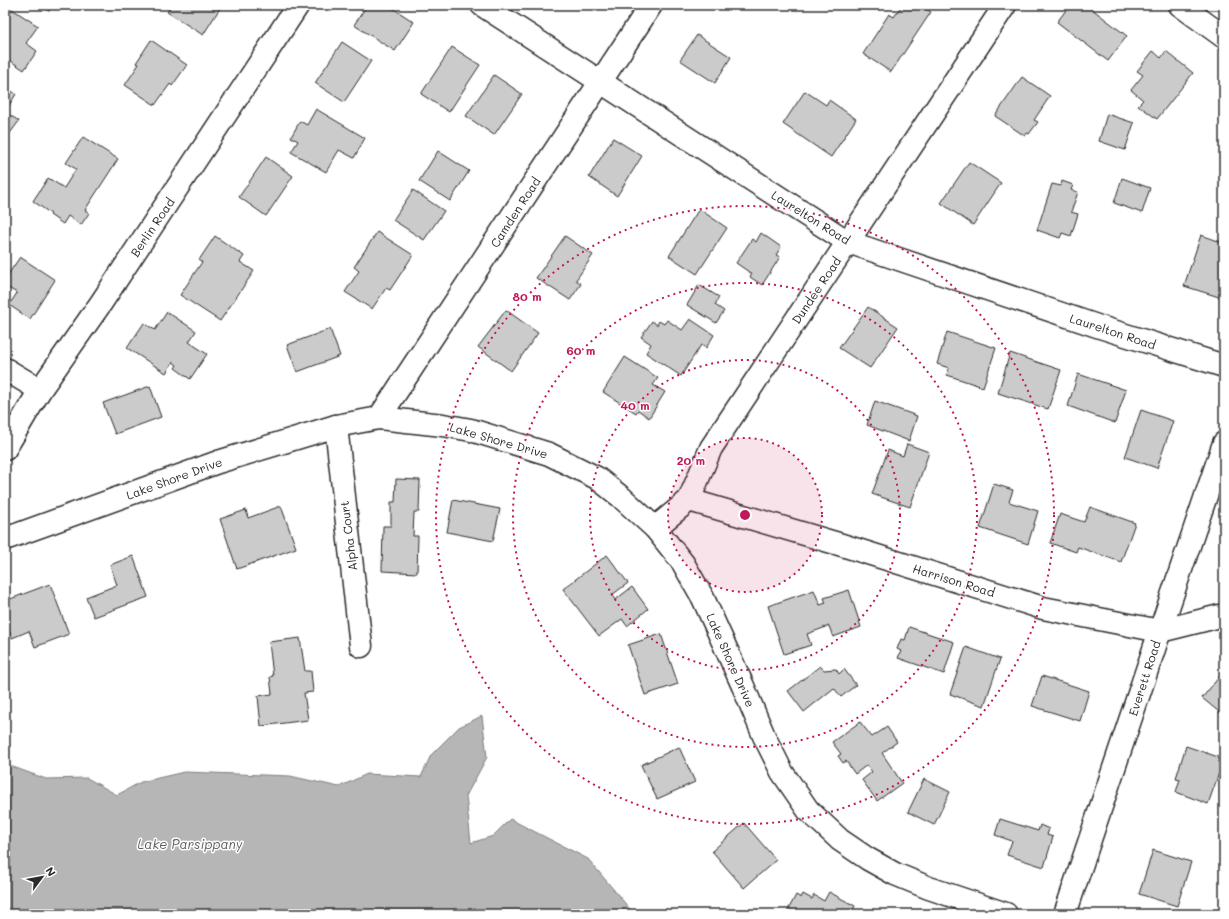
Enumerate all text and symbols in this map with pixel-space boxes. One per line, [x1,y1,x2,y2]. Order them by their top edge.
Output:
street label: Camden Road [486,173,544,250]
street label: Laurelton Road [769,186,854,248]
street label: Berlin Road [126,194,178,260]
street label: Dundee Road [788,253,845,327]
text: 80 m [512,288,542,304]
street label: Laurelton Road [1068,310,1158,353]
text: 60 m [567,342,595,358]
text: 40 m [620,397,650,413]
street label: Lake Shore Drive [448,418,550,462]
text: 20 m [677,452,705,468]
street label: Lake Shore Drive [124,453,224,503]
street label: Alpha Court [336,500,360,572]
centre of rings [738,508,752,522]
street label: Harrison Road [911,560,997,600]
street label: Lake Shore Drive [703,611,759,709]
street label: Everett Road [1124,638,1164,718]
water label: Lake Parsippany [137,835,243,852]
north arrow [22,857,62,897]
text: N [42,864,59,879]

